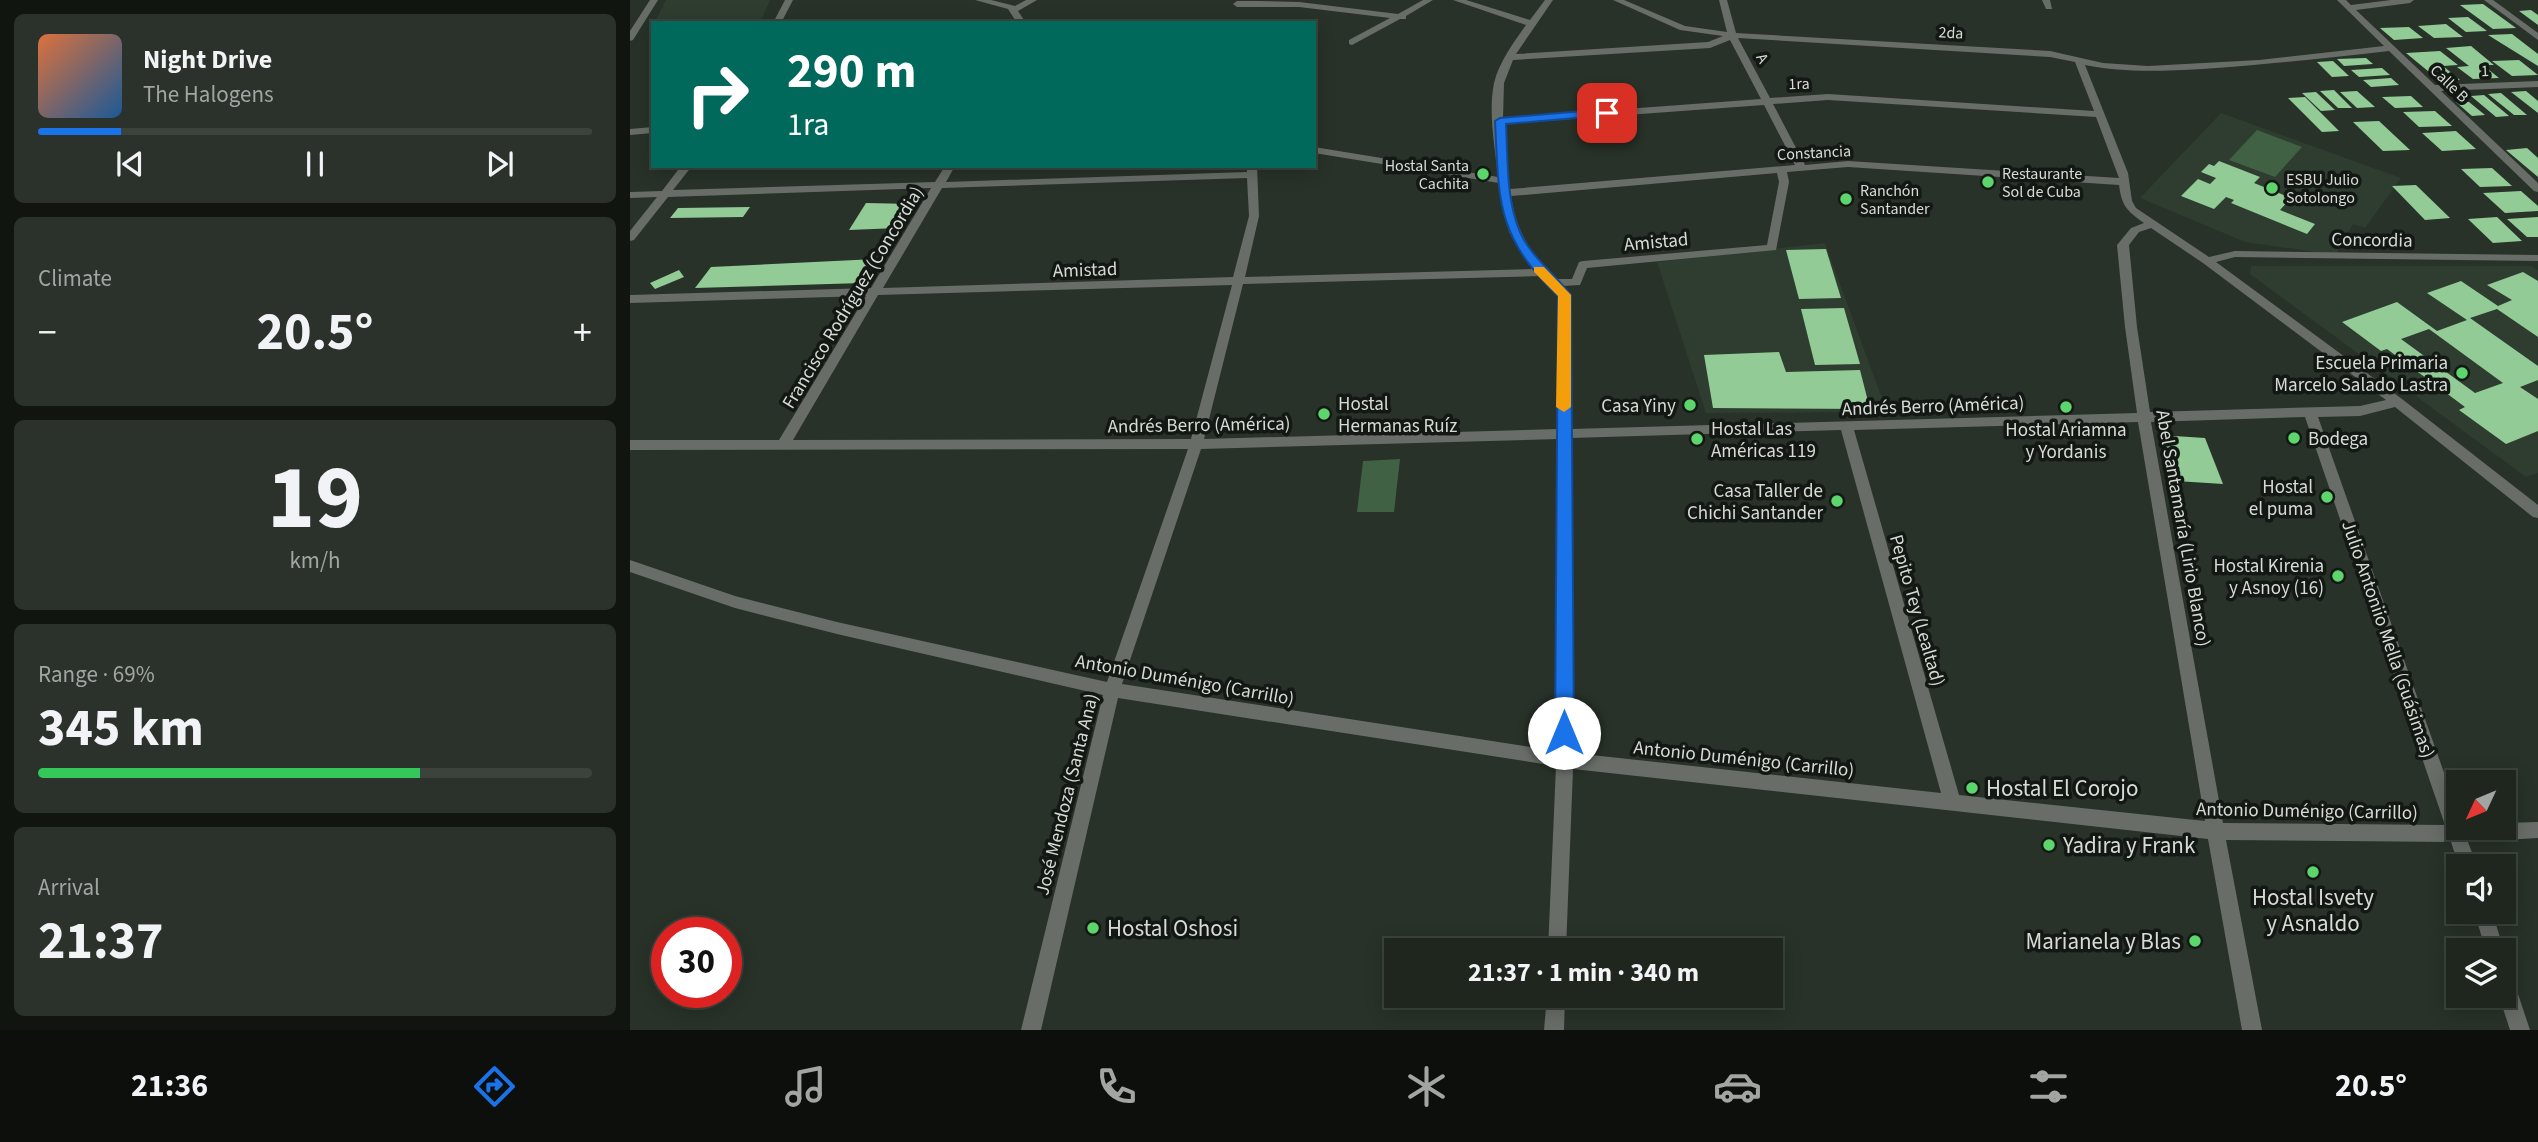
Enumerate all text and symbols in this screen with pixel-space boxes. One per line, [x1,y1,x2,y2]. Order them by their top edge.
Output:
street label: 2da [1938,21,1964,45]
text: 290 m [787,37,916,107]
text: Night Drive [143,41,272,78]
icon: right [672,49,763,140]
street label: A [1750,49,1774,68]
street label: Calle B [2425,60,2473,108]
street label: 1 [2481,60,2490,82]
street label: 1ra [1788,73,1810,95]
text: The Halogens [143,78,274,111]
pin [1577,83,1637,143]
icon: arrive [1588,94,1626,132]
text: 1ra [787,102,829,148]
street label: Constancia [1776,140,1852,166]
icon: previous [111,145,149,183]
icon: pause [296,145,334,183]
icon: next [481,145,519,183]
place label: Hostal Santa Cachita [1385,155,1469,195]
place label: Restaurante Sol de Cuba [2002,163,2082,203]
marker: Hostal Santa Cachita [1475,166,1491,182]
place label: ESBU Julio Sotolongo [2286,169,2359,209]
marker: Restaurante Sol de Cuba [1980,174,1996,190]
place label: Ranchón Santander [1860,180,1930,220]
marker: ESBU Julio Sotolongo [2264,180,2280,196]
street label: Francisco Rodríguez (Concordia) [776,181,931,414]
marker: Ranchón Santander [1838,191,1854,207]
street label: Amistad [1623,226,1689,259]
street label: Concordia [2331,226,2413,255]
street label: Amistad [1052,256,1118,285]
text: Climate [38,262,112,295]
text: 20.5° [257,296,373,370]
text: − [38,306,57,360]
text: + [573,306,592,360]
place label: Escuela Primaria Marcelo Salado Lastra [2274,350,2448,399]
marker: Escuela Primaria Marcelo Salado Lastra [2454,365,2470,381]
street label: Andrés Berro (América) [1841,390,2025,423]
place label: Hostal Hermanas Ruíz [1338,391,1457,440]
place label: Casa Yiny [1601,393,1676,420]
marker: Casa Yiny [1682,397,1698,413]
marker: Hostal Ariamna y Yordanis [2058,399,2074,415]
marker: Hostal Hermanas Ruíz [1316,406,1332,422]
street label: Abel Santamaría (Lirio Blanco) [2148,408,2217,649]
street label: Andrés Berro (América) [1107,410,1291,441]
place label: Hostal Las Américas 119 [1711,416,1816,465]
place label: Hostal Ariamna y Yordanis [2005,417,2127,466]
place label: Bodega [2308,426,2368,453]
marker: Bodega [2286,430,2302,446]
marker: Hostal Las Américas 119 [1689,431,1705,447]
text: 19 [267,434,363,563]
place label: Hostal el puma [2249,474,2313,523]
place label: Casa Taller de Chichi Santander [1687,478,1823,527]
marker: Hostal el puma [2319,489,2335,505]
marker: Casa Taller de Chichi Santander [1829,493,1845,509]
street label: Julio Antoniio Mella (Guásimas) [2334,517,2441,762]
street label: Pepito Tey (Lealtad) [1882,531,1951,689]
text: km/h [289,544,341,577]
place label: Hostal Kirenia y Asnoy (16) [2213,553,2324,602]
marker: Hostal Kirenia y Asnoy (16) [2330,568,2346,584]
street label: Antonio Duménigo (Carrillo) [1073,648,1296,713]
text: Range · 69% [38,658,155,691]
street label: José Mendoza (Santa Ana) [1029,691,1106,898]
text: 345 km [38,692,204,766]
position arrow [1527,696,1601,770]
street label: Antonio Duménigo (Carrillo) [1632,734,1856,785]
north arrow [2446,770,2516,840]
map controls [2446,770,2516,1008]
place label: Hostal El Corojo [1986,772,2138,805]
marker: Hostal El Corojo [1964,780,1980,796]
street label: Antonio Duménigo (Carrillo) [2196,796,2418,827]
place label: Yadira y Frank [2062,829,2196,862]
marker: Yadira y Frank [2041,837,2057,853]
button: sound [2446,854,2516,924]
marker: Hostal Isvety y Asnaldo [2305,864,2321,880]
text: Arrival [38,871,100,904]
place label: Hostal Isvety y Asnaldo [2252,881,2374,940]
text: 21:37 [38,905,163,979]
place label: Hostal Oshosi [1107,912,1238,945]
speed limit sign: 30 [651,917,742,1008]
marker: Hostal Oshosi [1085,920,1101,936]
place label: Marianela y Blas [2025,925,2181,958]
marker: Marianela y Blas [2187,933,2203,949]
button: layers [2446,938,2516,1008]
text: 21:37 · 1 min · 340 m [1468,954,1699,991]
icon: directions [470,1062,519,1111]
icon: music [781,1062,830,1111]
icon: phone [1092,1062,1141,1111]
icon: climate [1402,1062,1451,1111]
icon: car [1713,1062,1762,1111]
icon: filters [2024,1062,2073,1111]
text: 21:36 [131,1063,208,1109]
text: 20.5° [2335,1063,2407,1109]

